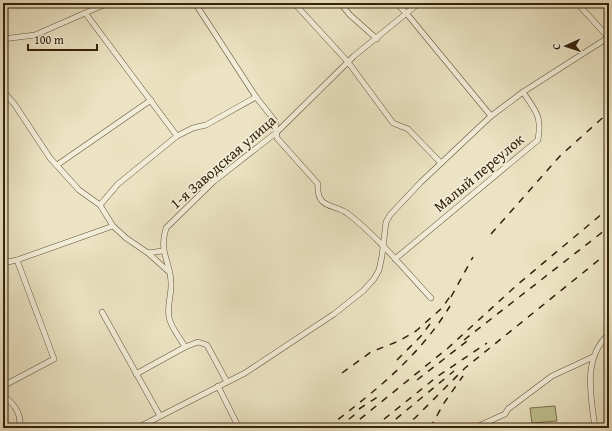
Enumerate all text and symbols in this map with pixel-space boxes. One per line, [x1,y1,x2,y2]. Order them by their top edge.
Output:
scale bar [28,26,97,52]
north arrow [546,26,586,66]
text: 100 m [34,31,64,48]
text: С [548,43,564,50]
street label: 1-я Заводская улица [165,109,281,214]
street label: Малый переулок [429,129,528,217]

